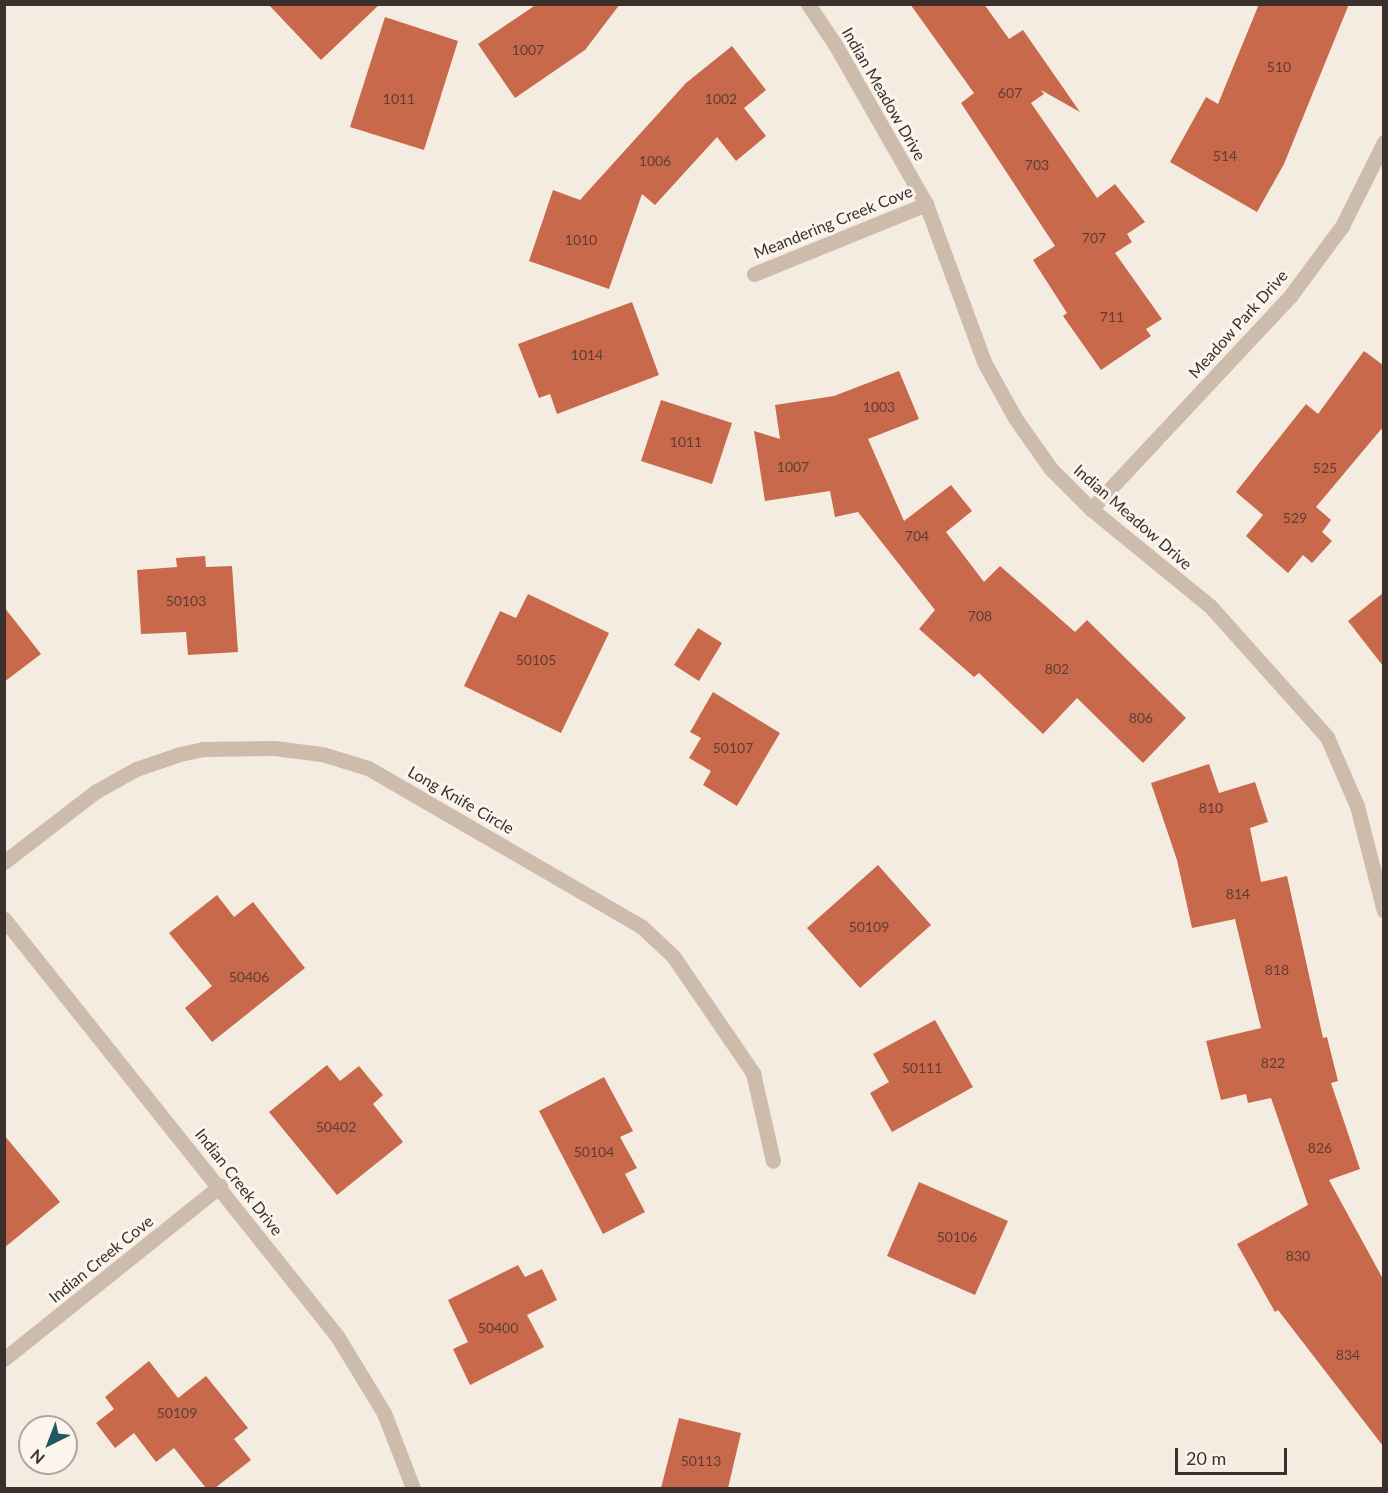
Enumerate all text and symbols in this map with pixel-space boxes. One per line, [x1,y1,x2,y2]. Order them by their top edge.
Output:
street label: Indian Meadow Drive [838,24,930,164]
house number: 1007 [512,42,544,58]
house number: 510 [1267,59,1291,75]
house number: 607 [998,85,1022,101]
house number: 1011 [383,91,415,107]
house number: 1002 [705,91,737,107]
house number: 514 [1213,148,1237,164]
house number: 1006 [639,153,671,169]
house number: 703 [1025,157,1049,173]
street label: Meandering Creek Cove [751,181,915,263]
house number: 707 [1082,230,1106,246]
house number: 1010 [565,232,597,248]
street label: Meadow Park Drive [1184,266,1292,382]
house number: 711 [1100,309,1124,325]
house number: 1014 [571,347,603,363]
house number: 1003 [863,399,895,415]
house number: 1011 [670,434,702,450]
house number: 1007 [777,459,809,475]
street label: Indian Meadow Drive [1070,460,1196,574]
house number: 525 [1313,460,1337,476]
house number: 529 [1283,510,1307,526]
house number: 704 [905,528,929,544]
house number: 50103 [166,593,206,609]
house number: 708 [968,608,992,624]
house number: 50105 [516,652,556,668]
house number: 802 [1045,661,1069,677]
house number: 806 [1129,710,1153,726]
house number: 50107 [713,740,753,756]
street label: Long Knife Circle [405,762,517,838]
house number: 810 [1199,800,1223,816]
house number: 814 [1226,886,1250,902]
house number: 50109 [849,919,889,935]
house number: 818 [1265,962,1289,978]
house number: 50406 [229,969,269,985]
house number: 822 [1261,1055,1285,1071]
house number: 50111 [902,1060,942,1076]
house number: 50402 [316,1119,356,1135]
street label: Indian Creek Drive [191,1125,287,1239]
house number: 826 [1308,1140,1332,1156]
house number: 50104 [574,1144,614,1160]
street label: Indian Creek Cove [45,1211,157,1307]
house number: 50106 [937,1229,977,1245]
house number: 830 [1286,1248,1310,1264]
house number: 50400 [478,1320,518,1336]
house number: 834 [1336,1347,1360,1363]
house number: 50109 [157,1405,197,1421]
north arrow [18,1415,78,1475]
scale bar [1178,1436,1290,1474]
text: N [26,1446,48,1468]
text: 20 m [1186,1447,1226,1469]
house number: 50113 [681,1453,721,1469]

